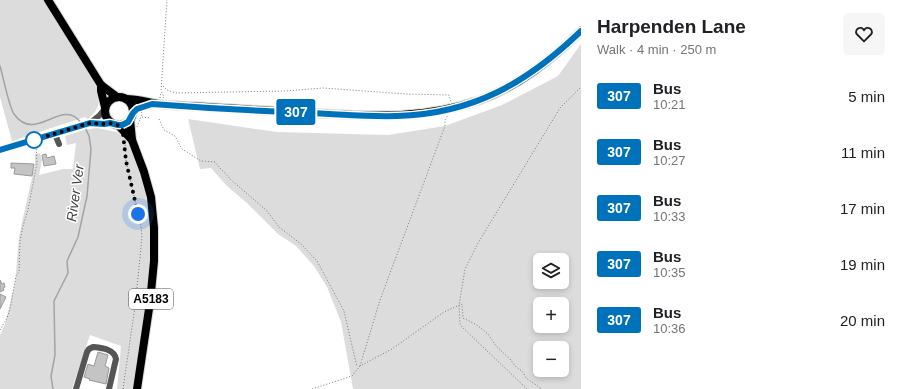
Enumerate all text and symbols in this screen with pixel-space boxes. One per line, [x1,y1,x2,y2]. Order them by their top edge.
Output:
button: heart [843,13,885,55]
text: Harpenden Lane [597,16,746,37]
text: Walk · 4 min · 250 m [597,42,716,57]
text: Bus [653,80,681,97]
text: 307 [607,88,631,104]
text: 5 min [848,88,885,105]
text: 10:21 [653,97,686,112]
line badge: 307 [273,99,319,125]
text: 307 [284,104,308,120]
unlabelled marker [25,131,43,149]
text: Bus [653,136,681,153]
text: 307 [607,144,631,160]
text: 11 min [841,144,885,161]
text: 10:27 [653,153,686,168]
water label: River Ver [63,162,87,223]
text: Bus [653,192,681,209]
text: 307 [607,200,631,216]
text: 17 min [840,200,885,217]
your location [128,204,148,224]
text: 10:33 [653,209,686,224]
text: Bus [653,248,681,265]
map controls [533,253,569,377]
button: layers [533,253,569,289]
text: 307 [607,256,631,272]
text: 19 min [840,256,885,273]
text: 10:35 [653,265,686,280]
road number: A5183 [129,289,173,309]
button: + [533,297,569,333]
text: Bus [653,304,681,321]
text: 307 [607,312,631,328]
text: 20 min [840,312,885,329]
text: 10:36 [653,321,686,336]
button: − [533,341,569,377]

